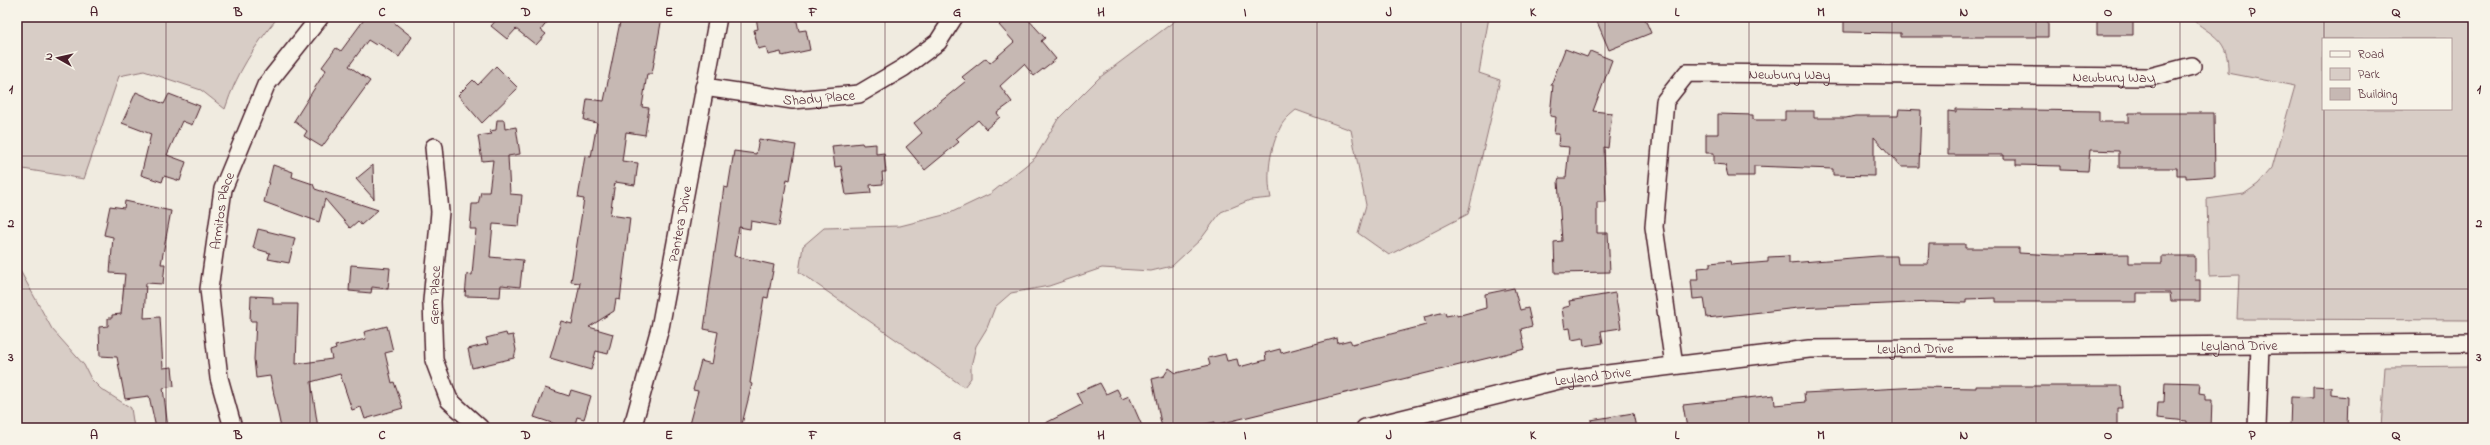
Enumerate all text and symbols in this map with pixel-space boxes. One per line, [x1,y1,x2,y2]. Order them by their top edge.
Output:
text: A [90,3,98,22]
text: B [233,3,243,22]
text: C [378,3,386,22]
text: D [520,3,531,22]
text: E [665,3,673,22]
text: F [808,3,818,22]
text: G [953,3,961,22]
text: H [1097,3,1105,22]
text: I [1243,3,1247,22]
text: J [1386,3,1392,22]
text: K [1530,3,1537,22]
text: L [1675,3,1681,22]
text: M [1817,3,1825,22]
text: N [1960,3,1969,22]
text: O [2104,3,2113,22]
text: P [2249,3,2256,22]
text: Q [2392,3,2401,22]
north arrow [38,38,78,78]
legend [2322,38,2452,110]
text: Road [2358,46,2384,64]
text: N [41,52,58,62]
street label: Newbury Way [1748,65,1831,87]
text: Park [2358,66,2380,84]
street label: Newbury Way [2072,67,2158,90]
text: 1 [9,80,14,99]
text: 1 [2477,80,2482,99]
street label: Shady Place [781,85,857,112]
text: Building [2357,86,2397,105]
street label: Armitos Place [206,168,241,251]
street label: Pantera Drive [663,184,698,264]
text: 2 [7,214,15,233]
text: 2 [2475,214,2483,233]
street label: Gem Place [424,264,447,325]
street label: Leyland Drive [2201,336,2278,358]
street label: Leyland Drive [1877,339,1954,361]
text: 3 [7,348,14,367]
text: 3 [2475,348,2482,367]
street label: Leyland Drive [1553,362,1633,393]
text: A [90,426,98,445]
text: B [233,426,243,445]
text: C [378,426,386,445]
text: D [520,426,531,445]
text: E [665,426,673,445]
text: F [808,426,818,445]
text: G [953,426,961,445]
text: H [1097,426,1105,445]
text: I [1243,426,1247,445]
text: J [1386,426,1392,445]
text: K [1530,426,1537,445]
text: L [1675,426,1681,445]
text: M [1817,426,1825,445]
text: N [1960,426,1969,445]
text: O [2104,426,2113,445]
text: P [2249,426,2256,445]
text: Q [2392,426,2401,445]

